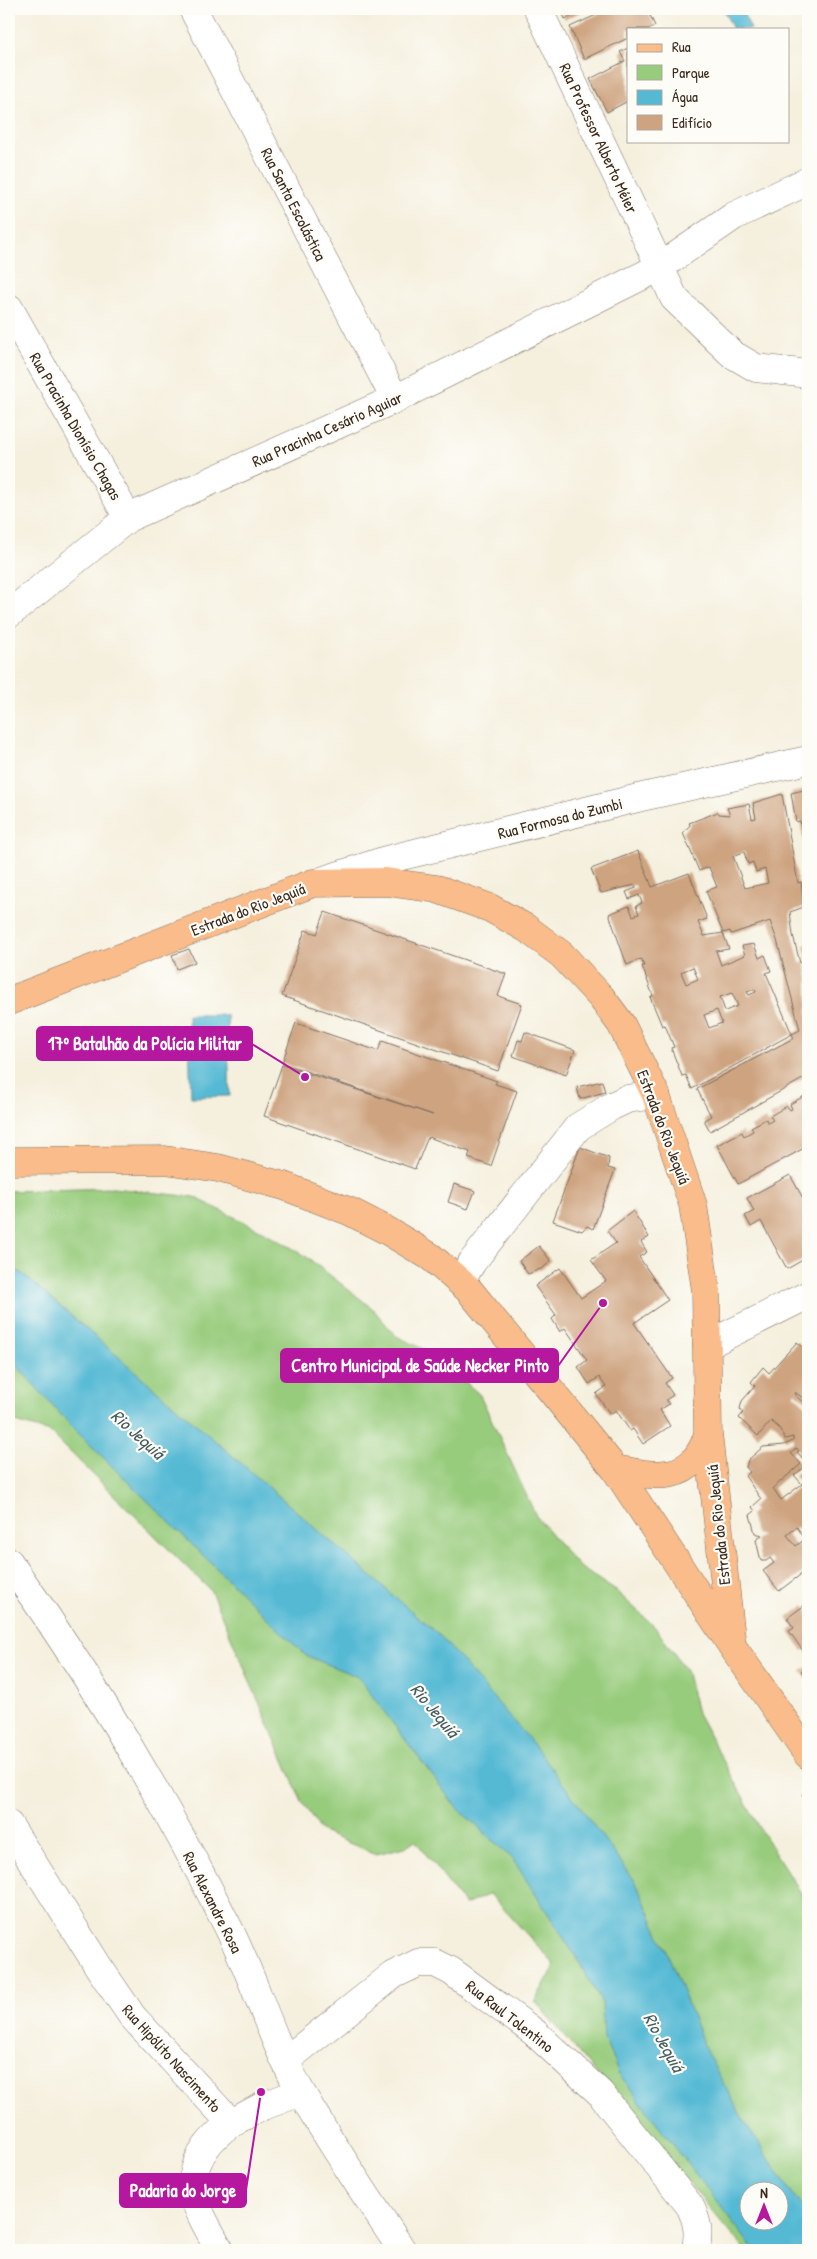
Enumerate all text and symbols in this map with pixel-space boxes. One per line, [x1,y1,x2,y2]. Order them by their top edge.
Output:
legend [627,28,790,142]
text: Rua [672,36,691,57]
street label: Rua Professor Alberto Méier [554,59,644,217]
text: Parque [672,62,710,83]
text: Água [672,86,698,107]
text: Edifício [672,112,712,133]
street label: Rua Santa Escolástica [256,144,332,264]
street label: Rua Pracinha Dionísio Chagas [25,348,127,504]
street label: Rua Pracinha Cesário Aguiar [248,386,406,472]
street label: Rua Formosa do Zumbi [495,792,625,844]
street label: Estrada do Rio Jequiá [188,877,308,941]
callout: 17º Batalhão da Polícia Militar [37,1027,252,1060]
text: 17º Batalhão da Polícia Militar [48,1031,242,1056]
street label: Estrada do Rio Jequiá [632,1067,696,1187]
callout: Centro Municipal de Saúde Necker Pinto [281,1349,558,1382]
text: Centro Municipal de Saúde Necker Pinto [291,1353,549,1379]
water label: Rio Jequiá [106,1403,172,1466]
street label: Estrada do Rio Jequiá [701,1464,735,1586]
water label: Rio Jequiá [405,1677,466,1744]
street label: Rua Alexandre Rosa [178,1847,248,1957]
street label: Rua Raul Tolentino [461,1975,559,2058]
street label: Rua Hipólito Nascimento [117,1999,227,2117]
water label: Rio Jequiá [638,2008,691,2078]
callout: Padaria do Jorge [120,2174,246,2207]
text: Padaria do Jorge [130,2178,237,2204]
north arrow [740,2182,790,2232]
text: N [760,2183,768,2202]

